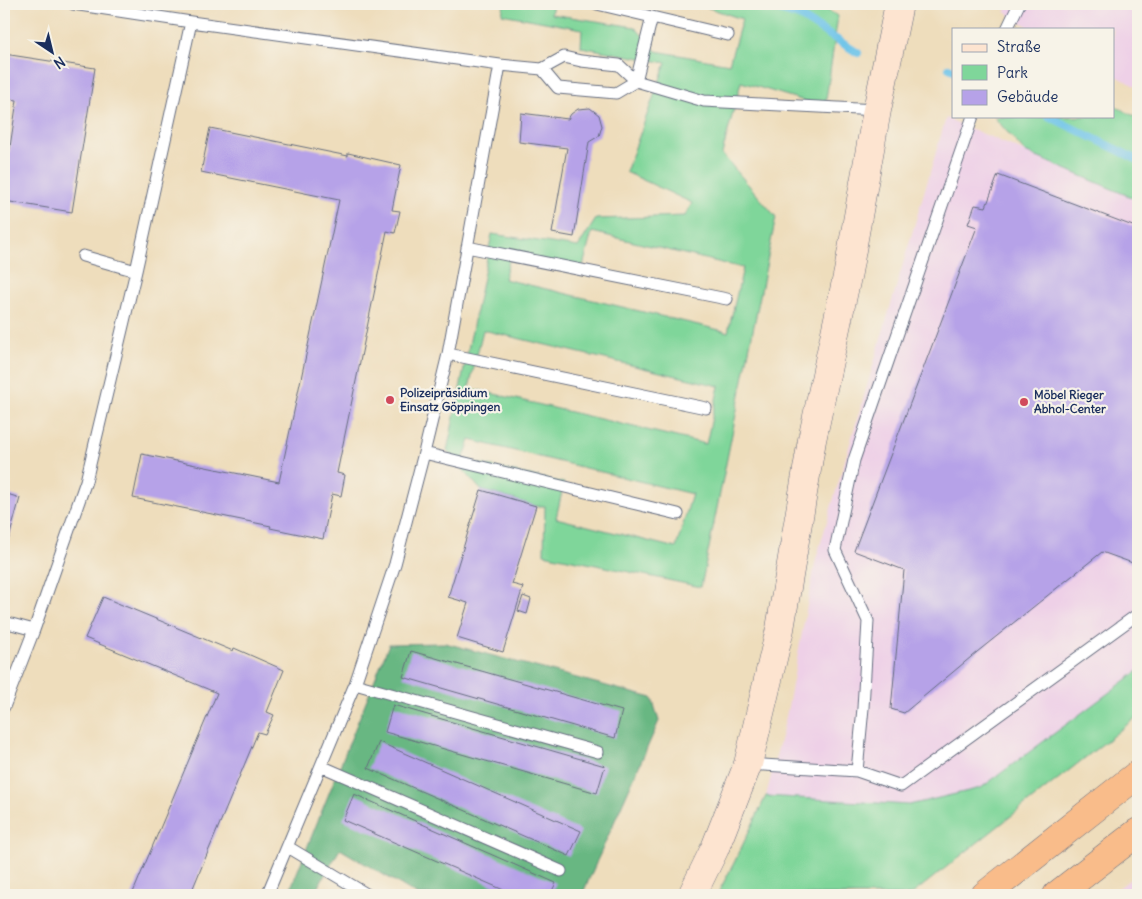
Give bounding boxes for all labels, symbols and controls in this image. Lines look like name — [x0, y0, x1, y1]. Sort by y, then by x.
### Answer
north arrow — [28, 28, 78, 78]
legend — [952, 28, 1114, 118]
text: Straße — [997, 37, 1041, 56]
text: N — [50, 52, 69, 73]
text: Park — [997, 63, 1028, 82]
text: Gebäude — [997, 87, 1058, 106]
place label: Polizeipräsidium Einsatz Göppingen — [400, 385, 501, 415]
place label: Möbel Rieger Abhol-Center — [1034, 387, 1106, 416]
marker: Polizeipräsidium Einsatz Göppingen — [384, 394, 396, 406]
marker: Möbel Rieger Abhol-Center — [1018, 396, 1030, 408]

